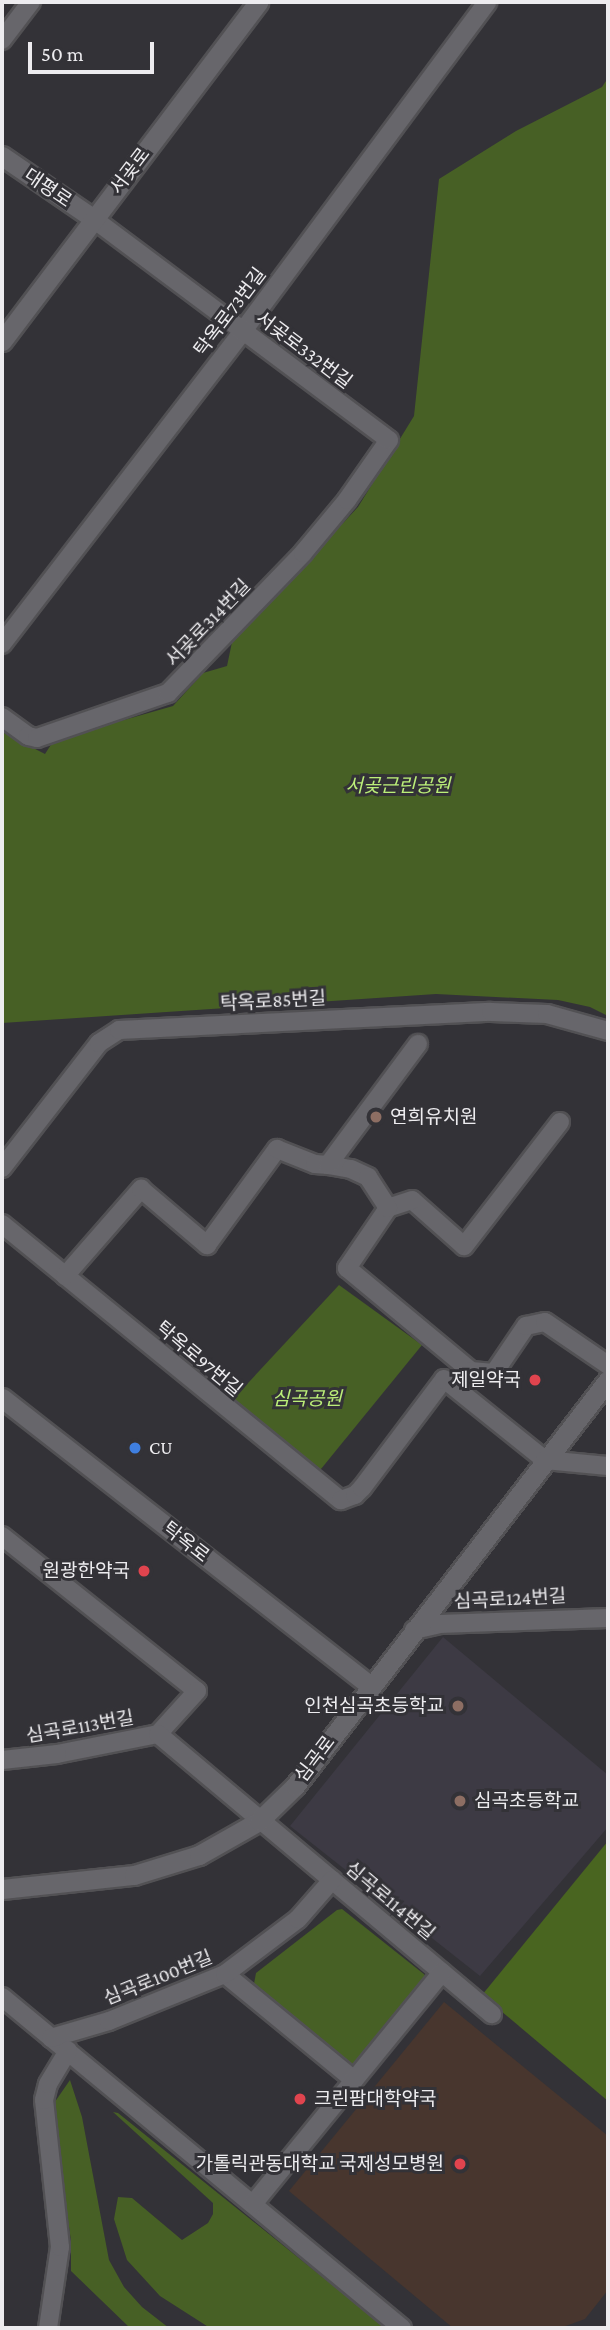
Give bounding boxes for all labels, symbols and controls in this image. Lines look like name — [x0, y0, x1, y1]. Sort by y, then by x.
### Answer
scale bar — [32, 28, 158, 72]
text: 50 m — [41, 42, 84, 66]
street label: 서곶로 — [105, 143, 155, 199]
street label: 대평로 — [20, 164, 76, 212]
street label: 탁옥로73번길 — [189, 263, 271, 361]
street label: 서곶로332번길 — [251, 307, 357, 393]
street label: 서곶로314번길 — [161, 575, 255, 671]
park label: 서곶근린공원 — [346, 775, 450, 797]
street label: 탁옥로85번길 — [219, 987, 327, 1015]
place label: 연희유치원 — [390, 1106, 477, 1128]
marker: 연희유치원 — [368, 1109, 384, 1125]
street label: 탁옥로97번길 — [151, 1316, 247, 1402]
place label: 제일약국 — [451, 1369, 521, 1391]
marker: 제일약국 — [527, 1372, 543, 1388]
park label: 심곡공원 — [272, 1388, 342, 1410]
place label: CU — [149, 1437, 173, 1459]
marker: CU — [127, 1440, 143, 1456]
street label: 탁옥로 — [158, 1517, 214, 1567]
place label: 원광한약국 — [43, 1560, 130, 1582]
marker: 원광한약국 — [136, 1563, 152, 1579]
street label: 심곡로124번길 — [453, 1585, 567, 1613]
place label: 인천심곡초등학교 — [304, 1695, 444, 1717]
marker: 인천심곡초등학교 — [450, 1698, 466, 1714]
street label: 심곡로113번길 — [24, 1706, 136, 1748]
street label: 심곡로 — [290, 1731, 340, 1787]
place label: 심곡초등학교 — [474, 1790, 579, 1812]
marker: 심곡초등학교 — [452, 1793, 468, 1809]
street label: 심곡로114번길 — [341, 1857, 439, 1945]
street label: 심곡로100번길 — [100, 1946, 216, 2010]
place label: 크린팜대학약국 — [314, 2088, 436, 2110]
marker: 크린팜대학약국 — [292, 2091, 308, 2107]
place label: 가톨릭관동대학교 국제성모병원 — [196, 2153, 444, 2175]
marker: 가톨릭관동대학교 국제성모병원 — [450, 2154, 470, 2174]

